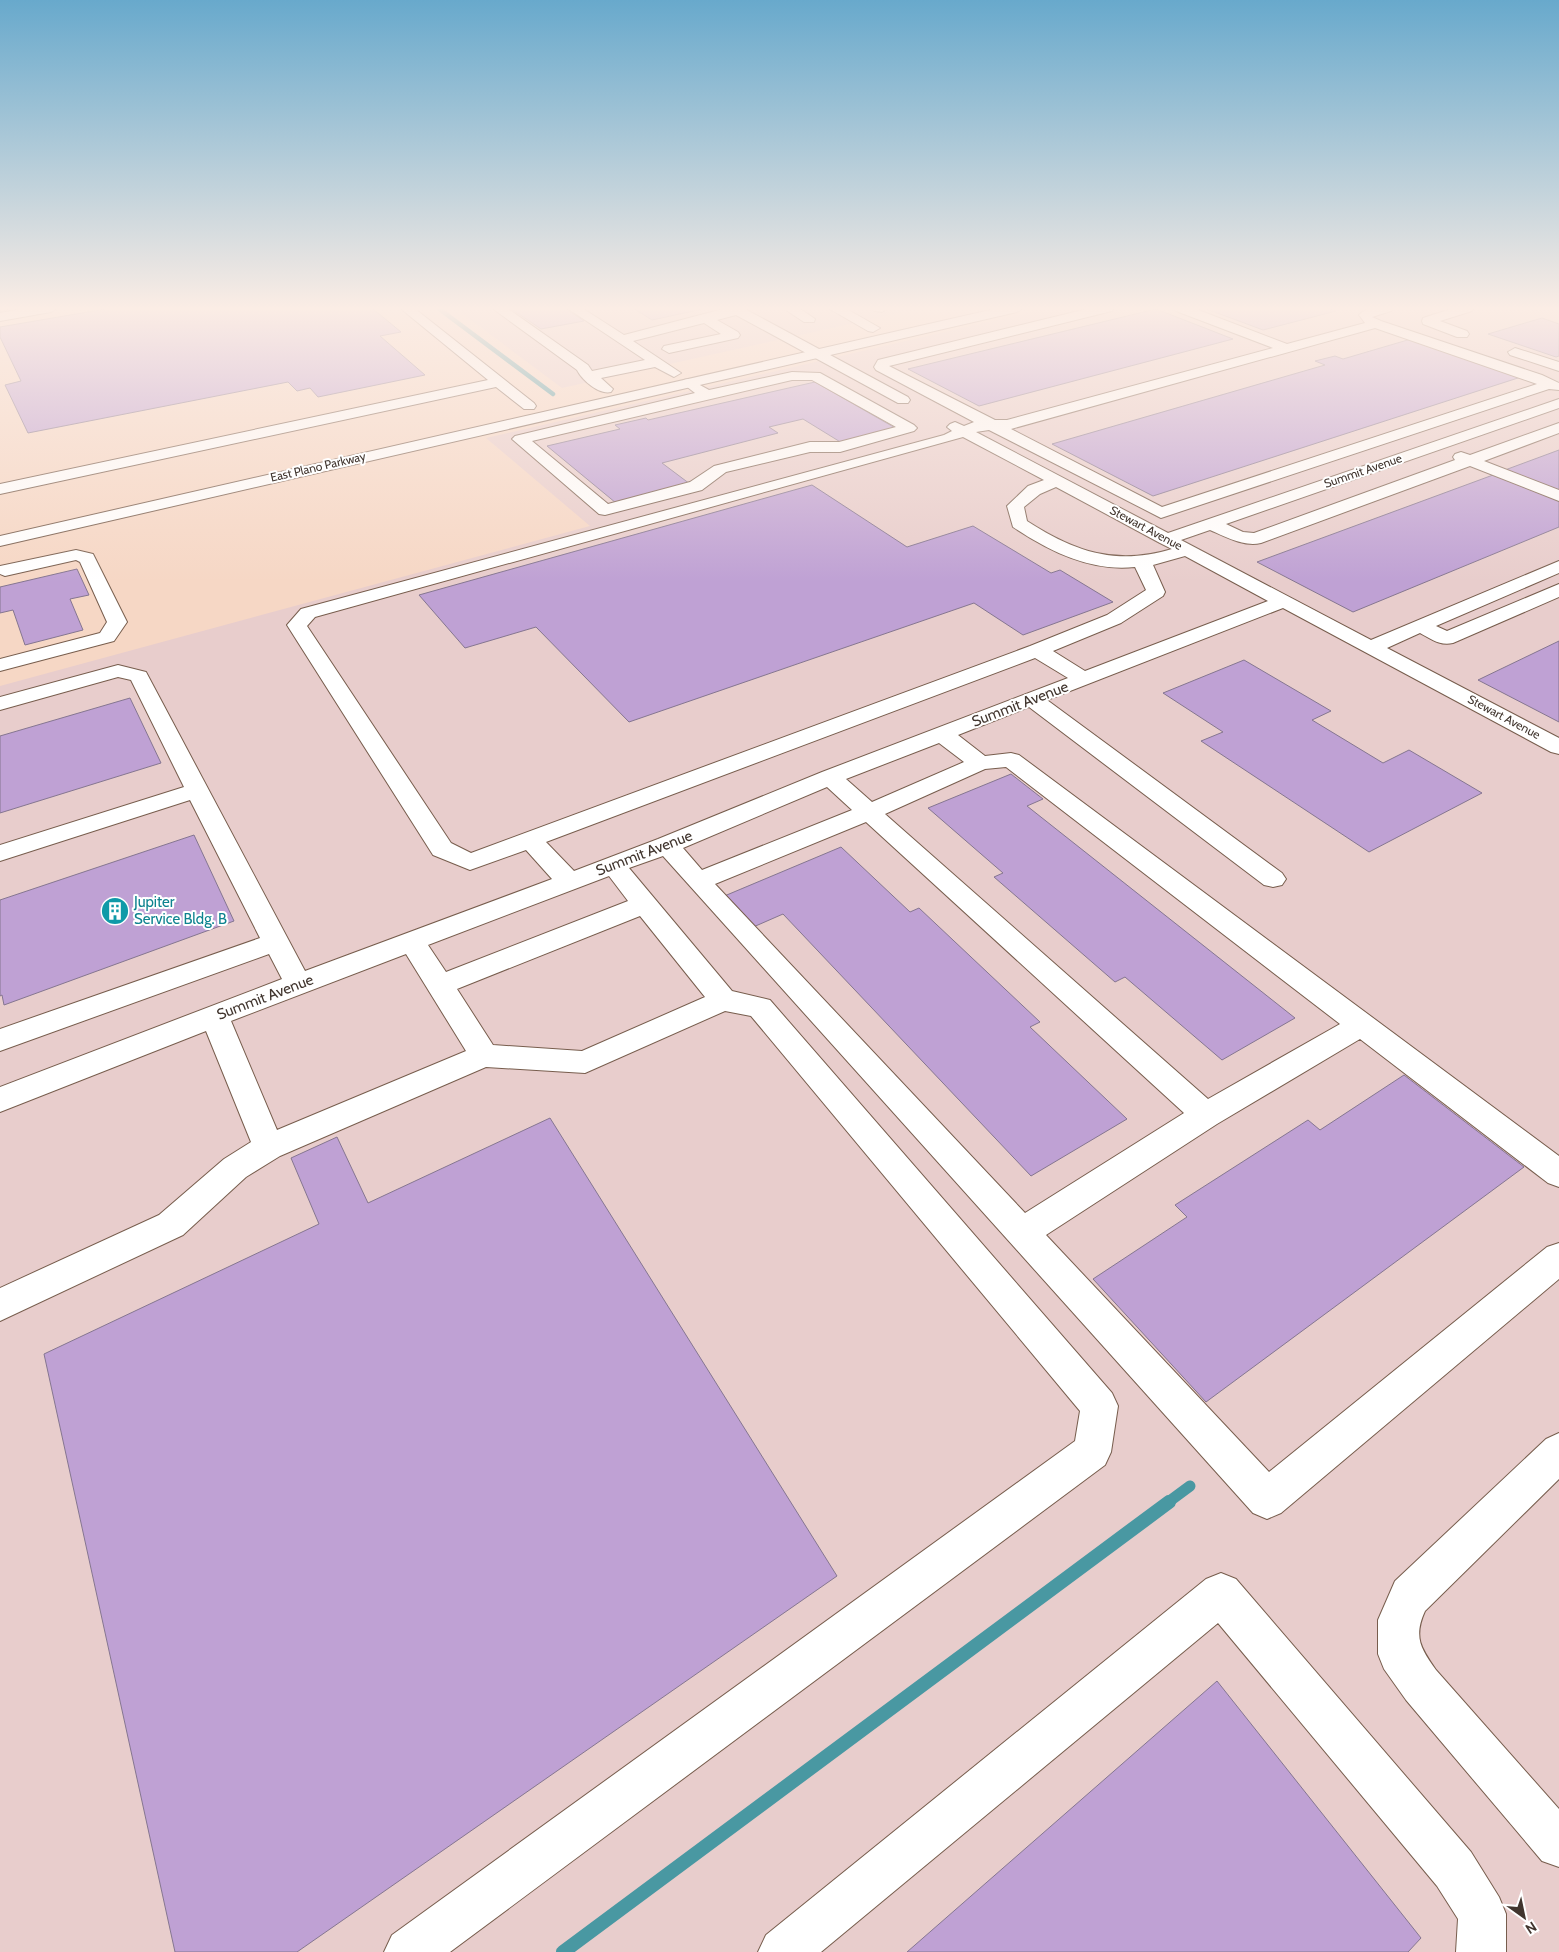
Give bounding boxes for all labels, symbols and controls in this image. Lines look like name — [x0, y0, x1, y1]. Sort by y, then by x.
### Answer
street label: East Plano Parkway — [269, 448, 367, 485]
street label: Summit Avenue — [1322, 450, 1404, 491]
street label: Stewart Avenue — [1107, 502, 1185, 553]
street label: Summit Avenue — [969, 677, 1071, 731]
street label: Stewart Avenue — [1465, 691, 1543, 742]
street label: Summit Avenue — [593, 826, 695, 880]
place label: Jupiter Service Bldg. B — [133, 893, 227, 928]
building icon: Jupiter Service Bldg. B — [100, 896, 130, 926]
street label: Summit Avenue — [214, 970, 316, 1024]
north arrow — [1499, 1892, 1549, 1942]
text: N — [1522, 1918, 1540, 1938]

